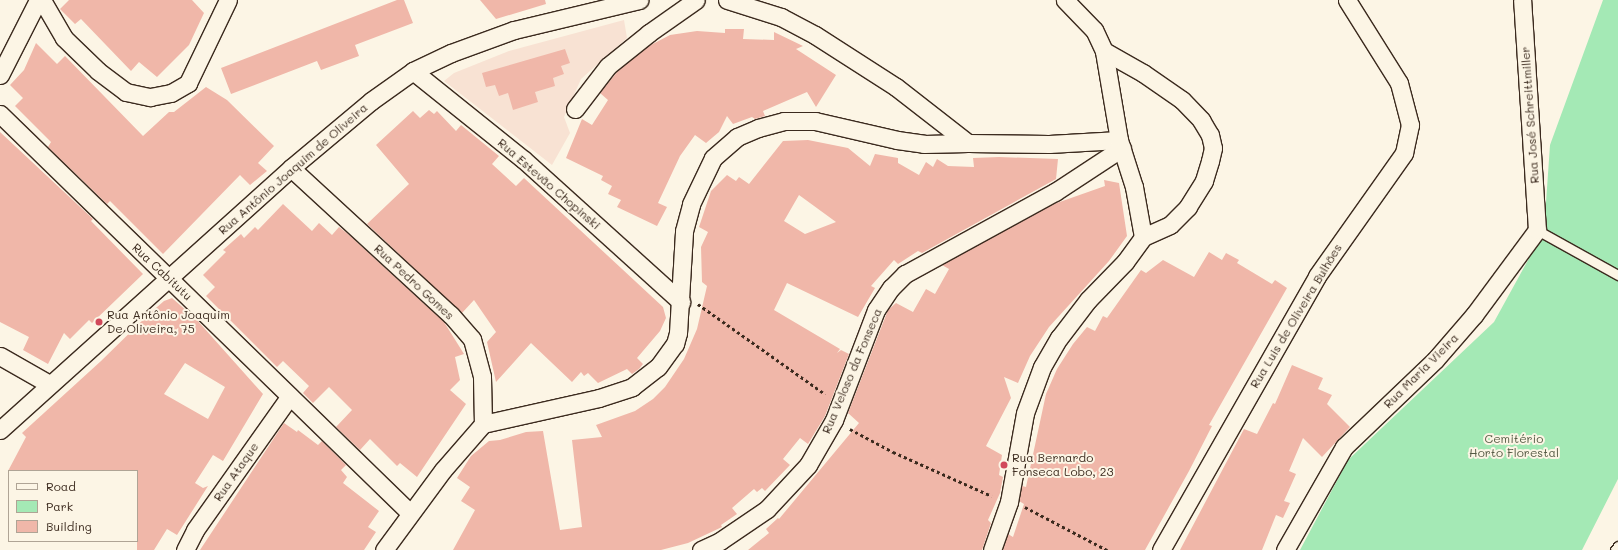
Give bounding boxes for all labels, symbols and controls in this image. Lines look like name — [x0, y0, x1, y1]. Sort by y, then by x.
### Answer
street label: Rua José Schreittmiller — [1518, 46, 1542, 184]
street label: Rua Antônio Joaquim de Oliveira — [216, 100, 370, 238]
street label: Rua Estevão Chopinski — [495, 135, 603, 233]
street label: Rua Cabitutu — [129, 241, 195, 303]
street label: Rua Pedro Gomes — [371, 241, 457, 323]
street label: Rua Luis de Oliveira Bulhões — [1247, 241, 1345, 391]
street label: Rua Veloso da Fonseca — [819, 306, 885, 436]
place label: Rua Antônio Joaquim De Oliveira, 75 — [107, 308, 230, 336]
marker: Rua Antônio Joaquim De Oliveira, 75 — [94, 317, 104, 327]
street label: Rua Maria Vieira — [1381, 331, 1461, 411]
park label: Cemitério Horto Florestal — [1469, 432, 1559, 460]
street label: Rua Ataque — [211, 440, 261, 504]
place label: Rua Bernardo Fonseca Lobo, 23 — [1012, 451, 1113, 479]
marker: Rua Bernardo Fonseca Lobo, 23 — [999, 460, 1009, 470]
legend — [8, 470, 138, 542]
text: Road — [46, 478, 76, 494]
text: Park — [46, 498, 73, 514]
text: Building — [46, 518, 92, 534]

